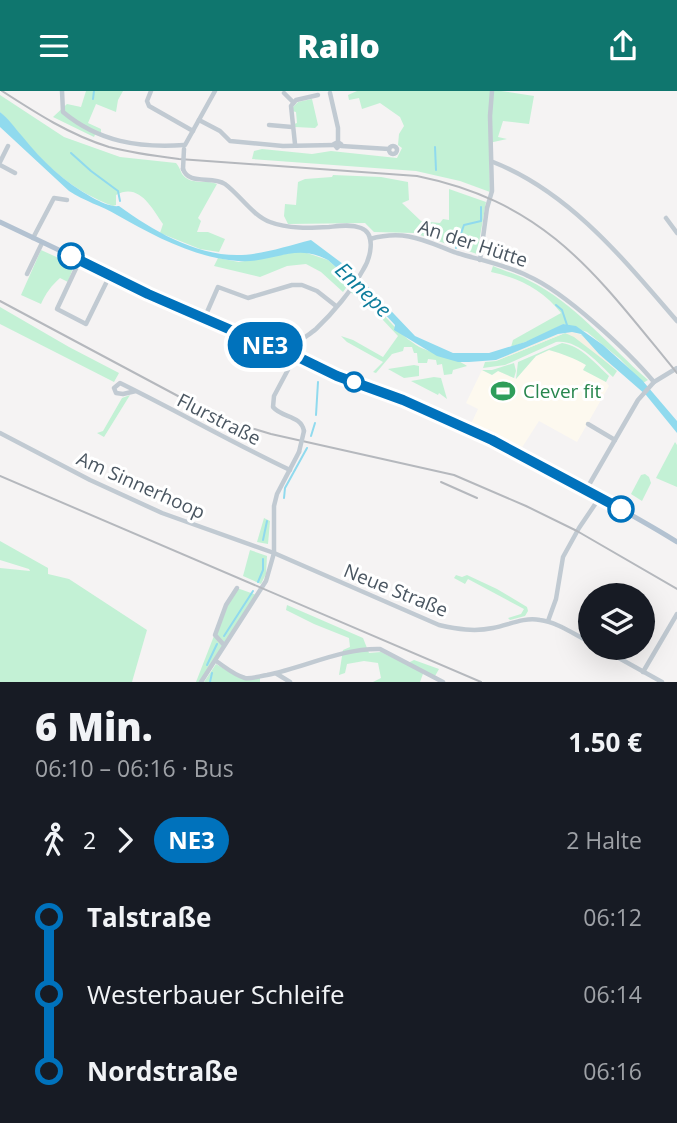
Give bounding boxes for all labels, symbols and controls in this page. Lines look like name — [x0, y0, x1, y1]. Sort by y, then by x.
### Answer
text: Railo — [297, 24, 380, 67]
icon: menu — [35, 27, 73, 65]
icon: share — [604, 27, 642, 65]
street label: An der Hütte — [415, 213, 531, 273]
unlabelled marker — [58, 243, 84, 269]
water label: Ennepe — [329, 256, 398, 323]
line badge: NE3 — [225, 322, 305, 368]
text: NE3 — [242, 328, 288, 361]
unlabelled marker — [344, 372, 364, 392]
sports icon: Clever fit — [489, 377, 517, 405]
place label: Clever fit — [523, 378, 601, 404]
street label: Flurstraße — [173, 387, 265, 451]
street label: Am Sinnerhoop — [73, 445, 209, 525]
unlabelled marker — [608, 496, 634, 522]
street label: Neue Straße — [340, 557, 452, 623]
map controls — [578, 583, 655, 660]
button: layers — [578, 583, 655, 660]
text: 6 Min. — [35, 700, 153, 752]
text: 1.50 € — [568, 724, 642, 760]
text: 06:10 – 06:16 · Bus — [35, 752, 234, 784]
icon: walk — [35, 821, 73, 859]
icon: forward — [106, 821, 144, 859]
text: NE3 — [168, 823, 215, 856]
text: 2 — [83, 824, 96, 856]
text: 2 Halte — [566, 824, 642, 856]
text: Talstraße — [87, 899, 211, 935]
text: 06:12 — [583, 901, 642, 933]
text: Westerbauer Schleife — [87, 976, 345, 1012]
text: 06:14 — [583, 978, 642, 1010]
text: Nordstraße — [87, 1053, 238, 1089]
text: 06:16 — [583, 1055, 642, 1087]

